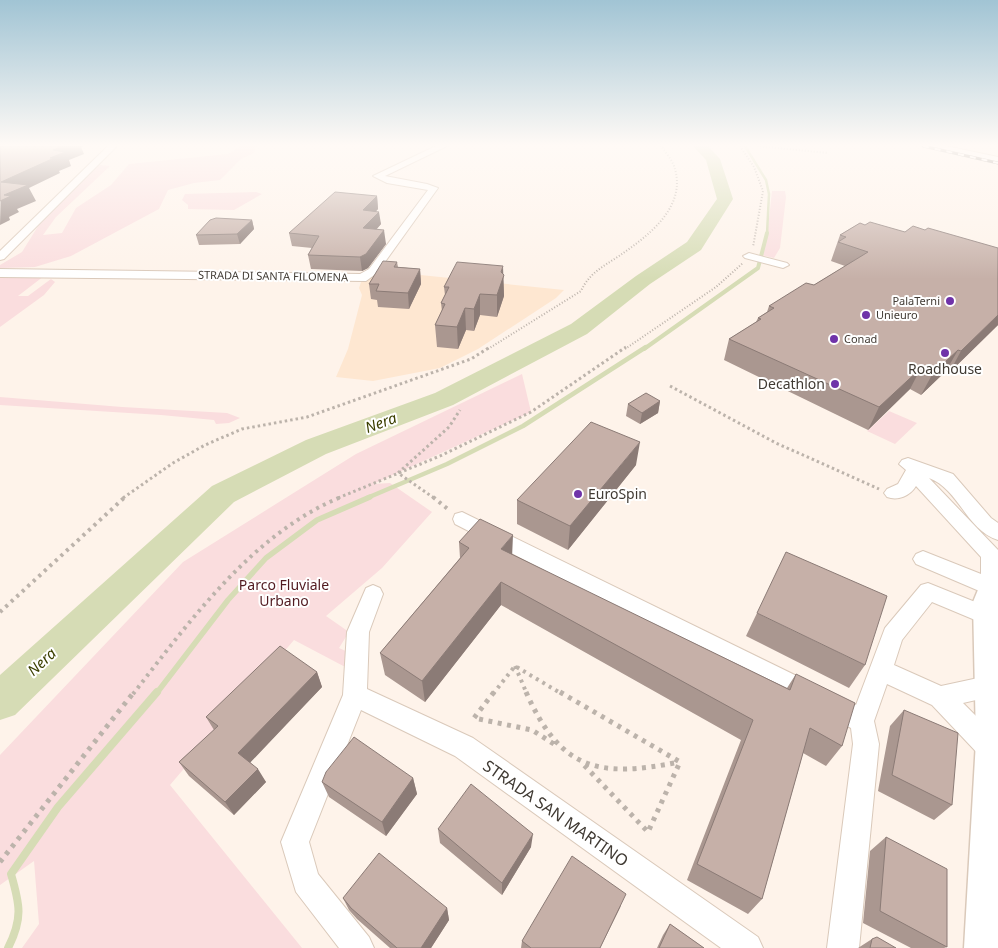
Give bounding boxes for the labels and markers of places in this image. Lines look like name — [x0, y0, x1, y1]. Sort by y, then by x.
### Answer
place label: PalaTerni — [892, 293, 940, 308]
marker: PalaTerni — [944, 295, 956, 307]
place label: Unieuro — [876, 307, 918, 322]
marker: Unieuro — [860, 309, 872, 321]
place label: Conad — [844, 331, 877, 346]
marker: Conad — [828, 333, 840, 345]
marker: Roadhouse — [939, 347, 951, 359]
place label: Roadhouse — [908, 359, 982, 378]
place label: Decathlon — [758, 374, 825, 393]
marker: Decathlon — [829, 378, 841, 390]
place label: EuroSpin — [588, 484, 647, 503]
marker: EuroSpin — [572, 488, 584, 500]

